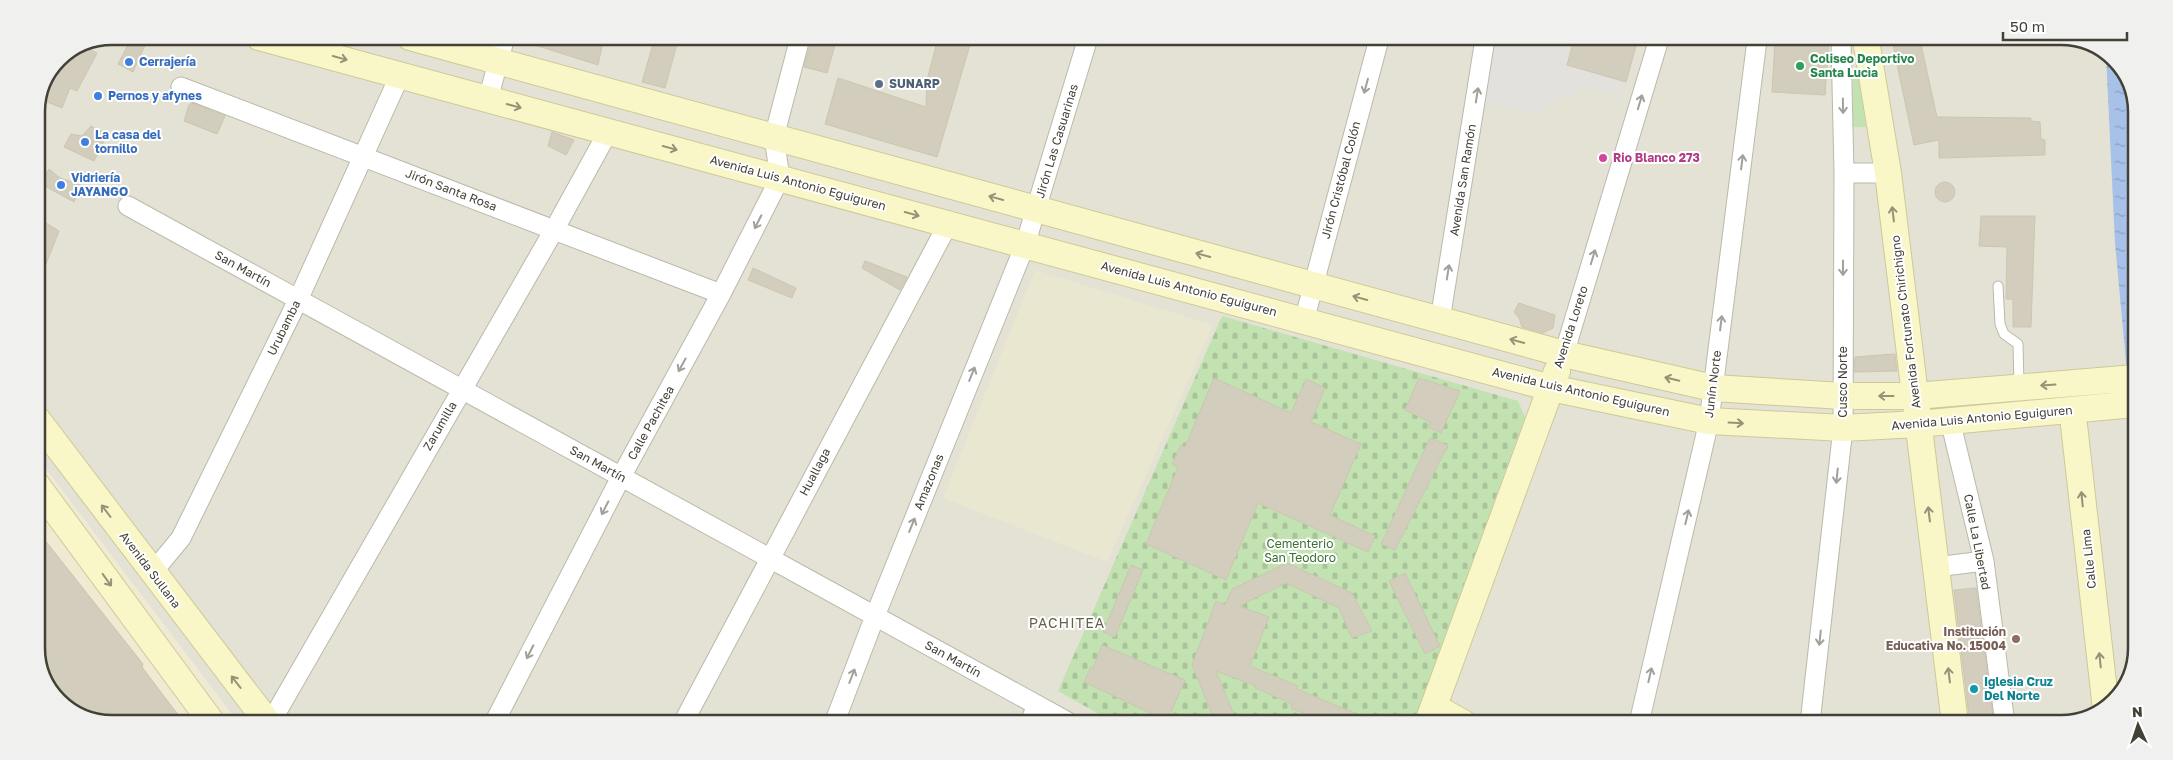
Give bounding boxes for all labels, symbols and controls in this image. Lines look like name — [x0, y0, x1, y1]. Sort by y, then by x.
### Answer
scale bar — [2003, 10, 2127, 42]
text: 50 m — [2010, 17, 2045, 35]
place label: Coliseo Deportivo Santa Lucìa — [1810, 51, 1914, 80]
place label: Cerrajería — [139, 54, 196, 69]
one-way arrow — [332, 54, 348, 64]
marker: Cerrajería — [123, 56, 135, 68]
marker: Coliseo Deportivo Santa Lucìa — [1794, 60, 1806, 72]
place label: SUNARP — [889, 76, 940, 91]
one-way arrow — [1361, 77, 1371, 93]
marker: SUNARP — [873, 78, 885, 90]
street label: Jirón Las Casuarinas — [1032, 82, 1081, 200]
one-way arrow — [1472, 87, 1482, 103]
place label: Pernos y afynes — [108, 88, 202, 103]
marker: Pernos y afynes — [92, 90, 104, 102]
one-way arrow — [1636, 94, 1646, 110]
one-way arrow — [1838, 98, 1847, 114]
one-way arrow — [505, 101, 521, 111]
street label: Jirón Cristóbal Colón — [1318, 119, 1363, 240]
street label: Avenida San Ramón — [1446, 123, 1479, 237]
place label: La casa del tornillo — [95, 127, 161, 156]
marker: La casa del tornillo — [79, 136, 91, 148]
one-way arrow — [662, 144, 678, 154]
place label: Rio Blanco 273 — [1613, 150, 1700, 165]
street label: Avenida Luis Antonio Eguiguren — [708, 152, 888, 213]
marker: Rio Blanco 273 — [1597, 152, 1609, 164]
one-way arrow — [1737, 154, 1747, 170]
street label: Jirón Santa Rosa — [403, 165, 499, 214]
place label: Vidriería JAYANGO — [71, 170, 128, 199]
marker: Vidriería JAYANGO — [55, 179, 67, 191]
one-way arrow — [988, 193, 1004, 203]
one-way arrow — [1888, 206, 1898, 222]
one-way arrow — [903, 210, 919, 219]
one-way arrow — [753, 214, 763, 229]
street label: Avenida Fortunato Chirichigno — [1887, 235, 1924, 410]
street label: San Martín — [212, 247, 274, 290]
one-way arrow — [1196, 250, 1212, 260]
one-way arrow — [1589, 250, 1599, 266]
street label: Avenida Luis Antonio Eguiguren — [1099, 258, 1279, 319]
one-way arrow — [1838, 260, 1848, 276]
one-way arrow — [1443, 265, 1453, 281]
street label: Avenida Loreto — [1550, 284, 1591, 370]
one-way arrow — [1352, 293, 1368, 303]
street label: Urubamba — [264, 298, 303, 358]
one-way arrow — [1716, 315, 1726, 331]
one-way arrow — [1509, 336, 1525, 346]
street label: Cusco Norte — [1835, 346, 1850, 418]
street label: Junín Norte — [1701, 349, 1724, 419]
one-way arrow — [677, 358, 687, 373]
street label: Avenida Luis Antonio Eguiguren — [1491, 364, 1671, 419]
one-way arrow — [968, 367, 978, 382]
one-way arrow — [1664, 373, 1680, 383]
one-way arrow — [2040, 381, 2056, 390]
street label: Calle Pachitea — [624, 383, 677, 463]
one-way arrow — [1878, 391, 1894, 401]
street label: Zarumilla — [420, 399, 460, 453]
street label: Avenida Luis Antonio Eguiguren — [1891, 402, 2073, 433]
one-way arrow — [1728, 418, 1744, 427]
street label: San Martín — [567, 442, 629, 485]
street label: Huallaga — [796, 445, 833, 498]
street label: Amazonas — [910, 452, 947, 512]
one-way arrow — [1832, 468, 1842, 484]
one-way arrow — [2077, 491, 2087, 507]
street label: Calle La Libertad — [1961, 493, 1994, 591]
one-way arrow — [600, 500, 609, 515]
one-way arrow — [101, 504, 111, 518]
one-way arrow — [1924, 506, 1934, 522]
one-way arrow — [1683, 510, 1692, 526]
one-way arrow — [908, 517, 917, 532]
street label: Avenida Sullana — [117, 528, 184, 611]
street label: Calle Lima — [2078, 528, 2099, 590]
park label: Cementerio San Teodoro — [1264, 536, 1336, 565]
one-way arrow — [101, 573, 112, 586]
district label: PACHITEA — [1029, 614, 1105, 631]
place label: Institución Educativa No. 15004 — [1886, 624, 2006, 653]
one-way arrow — [1815, 629, 1825, 645]
marker: Institución Educativa No. 15004 — [2010, 633, 2022, 645]
street label: San Martín — [922, 637, 984, 680]
one-way arrow — [525, 645, 535, 660]
one-way arrow — [2095, 652, 2105, 668]
one-way arrow — [1944, 667, 1954, 683]
one-way arrow — [1646, 668, 1655, 684]
one-way arrow — [848, 669, 857, 684]
place label: Iglesia Cruz Del Norte — [1984, 674, 2053, 703]
one-way arrow — [231, 675, 242, 688]
marker: Iglesia Cruz Del Norte — [1968, 683, 1980, 695]
north arrow — [2113, 700, 2163, 750]
text: N — [2132, 703, 2143, 720]

